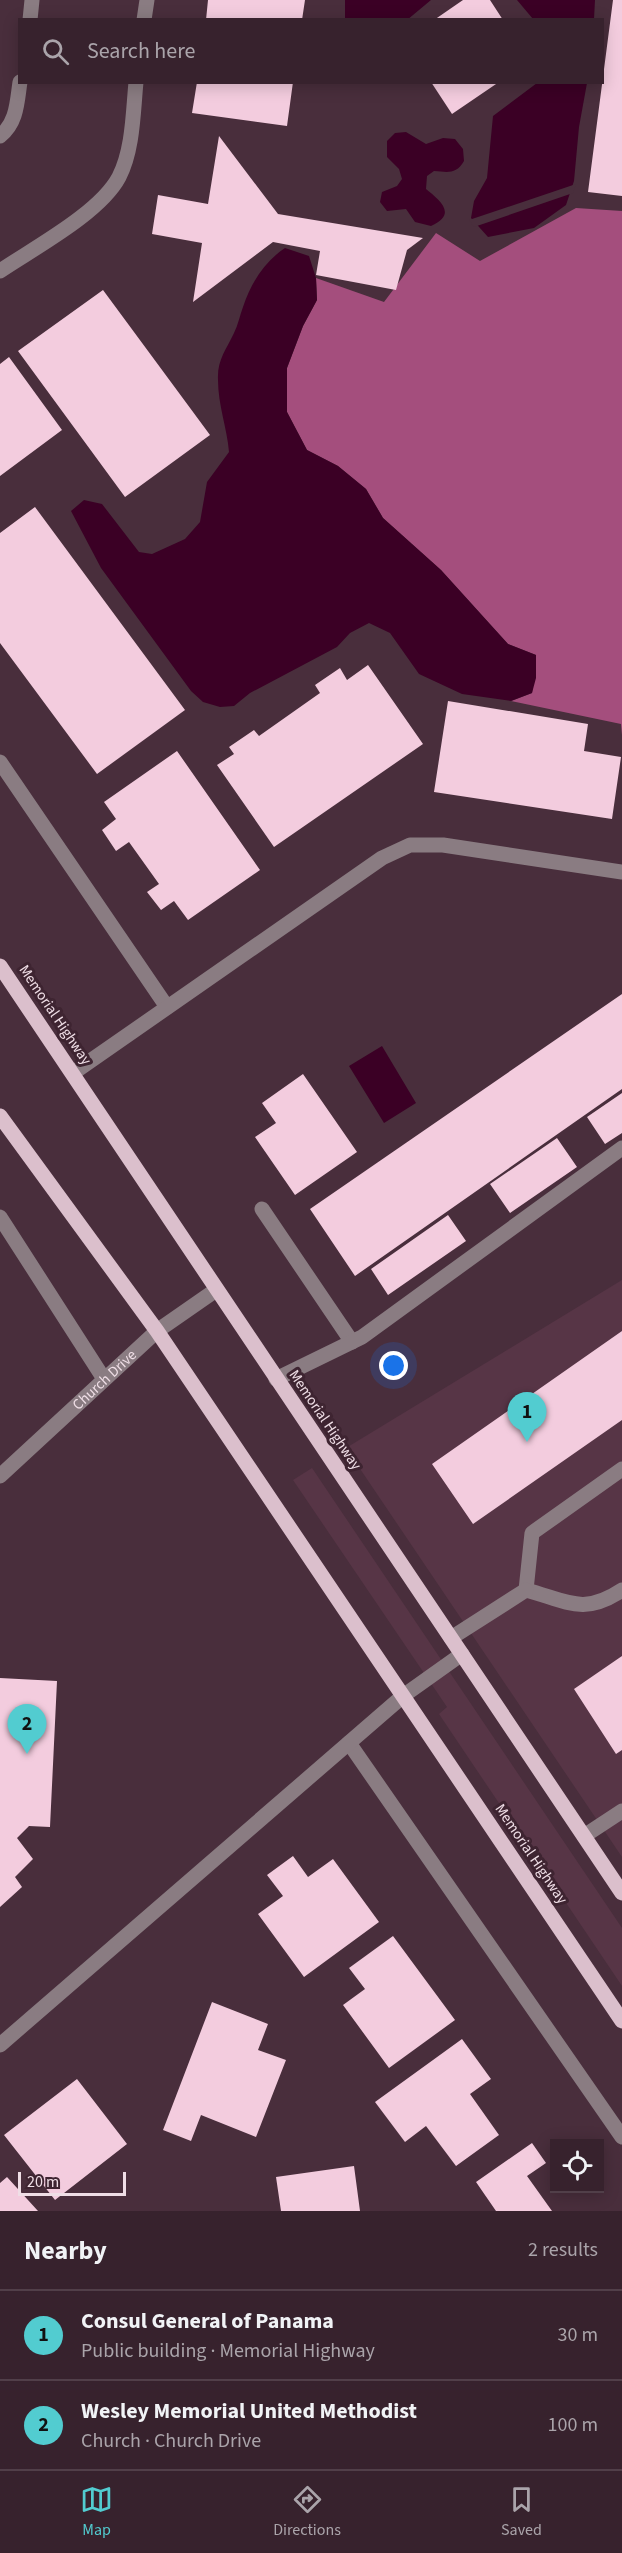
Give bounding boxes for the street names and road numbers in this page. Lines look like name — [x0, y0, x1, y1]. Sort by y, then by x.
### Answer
street label: Memorial Highway — [14, 961, 96, 1069]
street label: Church Drive — [68, 1345, 141, 1415]
street label: Memorial Highway — [284, 1366, 366, 1474]
street label: Memorial Highway — [490, 1800, 572, 1908]

